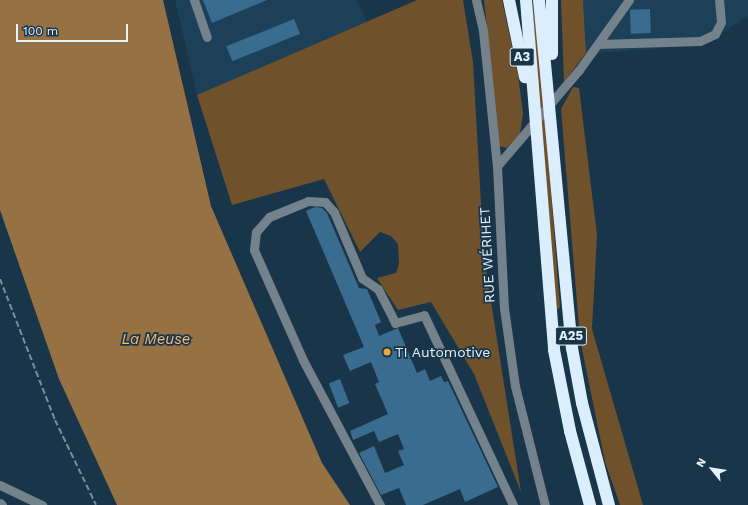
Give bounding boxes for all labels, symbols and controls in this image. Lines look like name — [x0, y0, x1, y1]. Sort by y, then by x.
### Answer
scale bar — [18, 16, 130, 42]
text: 100 m — [23, 24, 58, 38]
road number: A3 — [509, 46, 535, 68]
street label: RUE WÉRIHET — [476, 206, 498, 304]
road number: A25 — [554, 325, 588, 347]
water label: La Meuse — [122, 331, 190, 349]
place label: TI Automotive — [395, 344, 491, 360]
marker: TI Automotive — [382, 347, 392, 357]
north arrow — [692, 449, 732, 489]
text: N — [694, 456, 709, 470]

